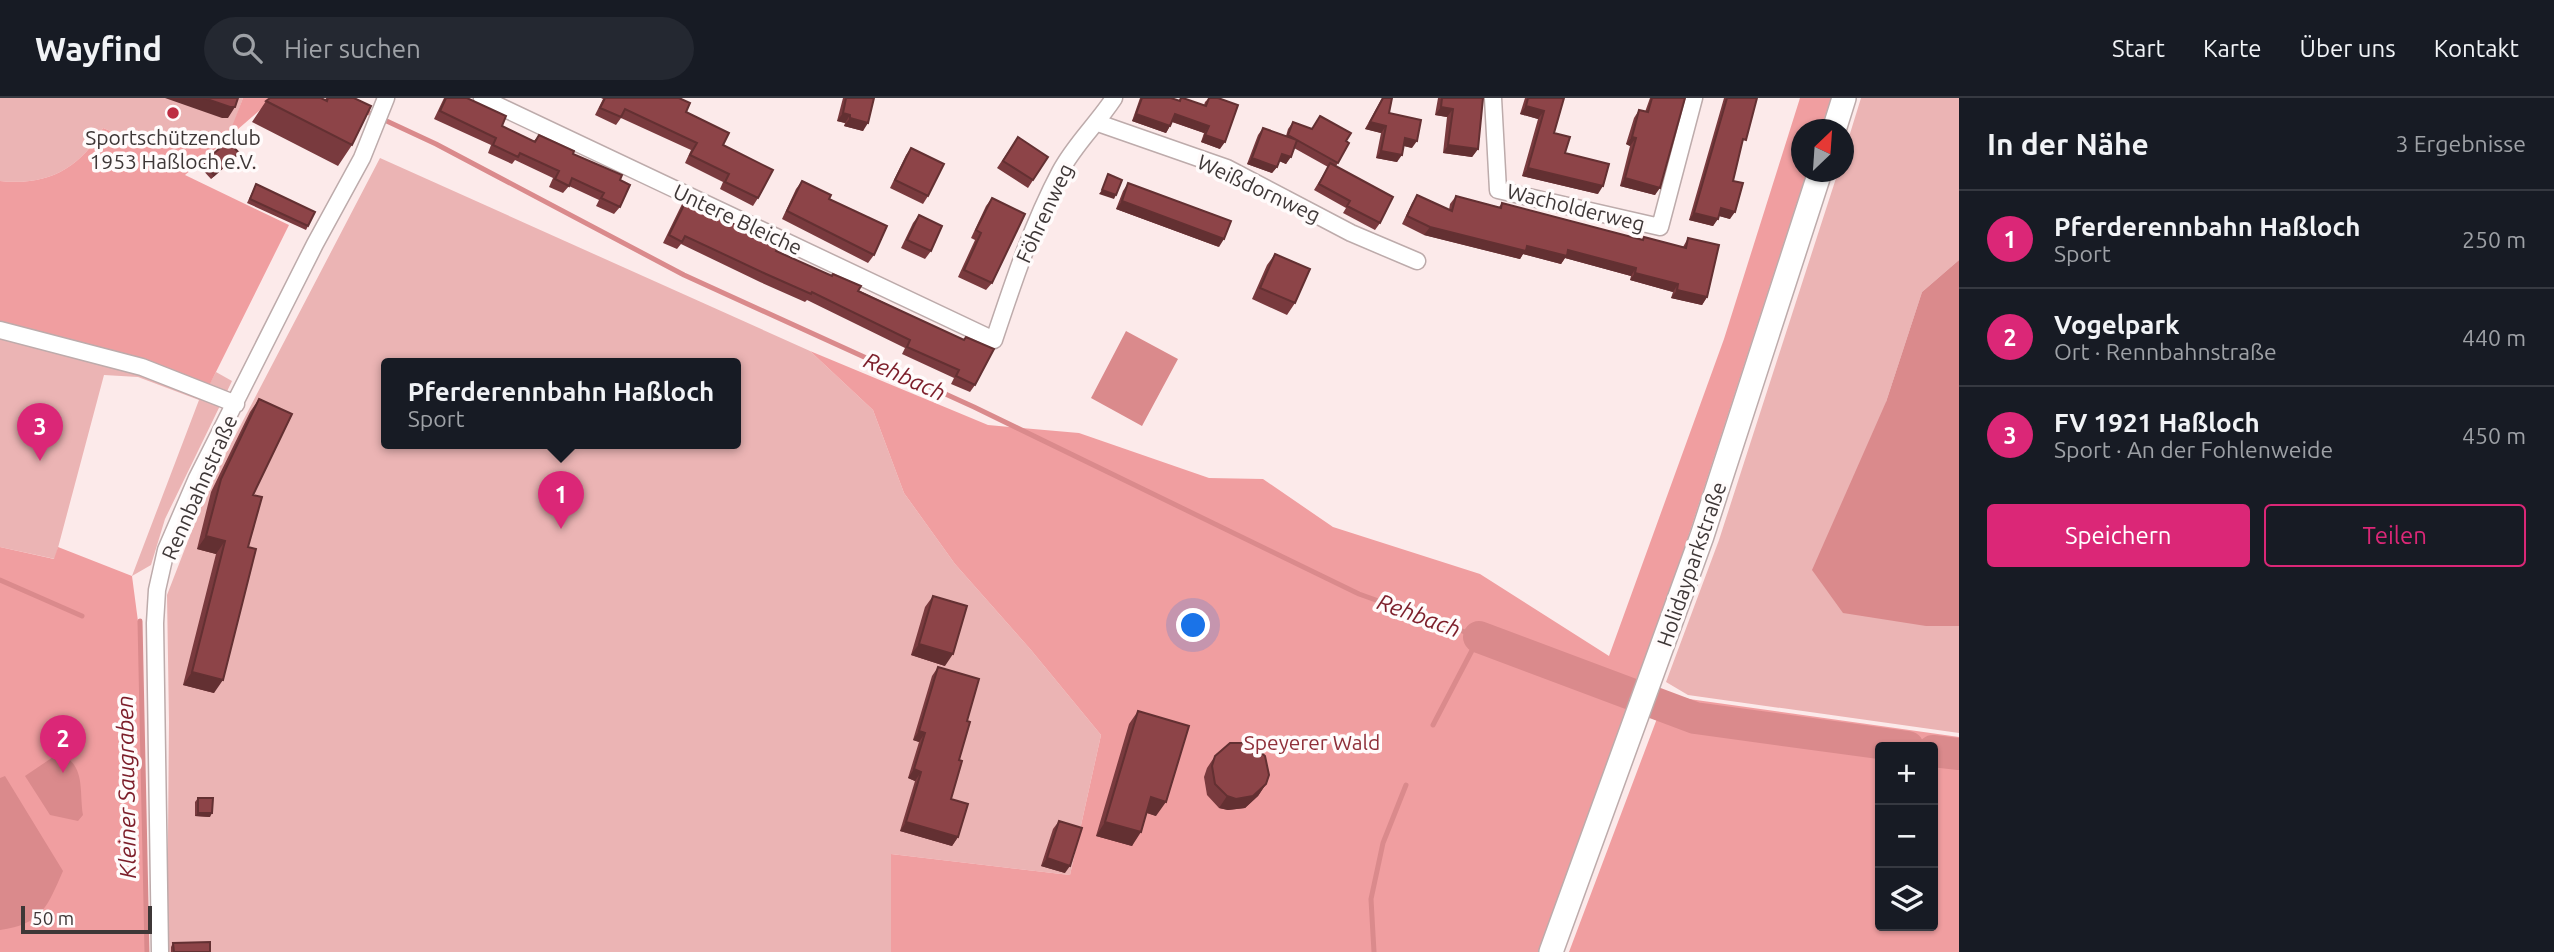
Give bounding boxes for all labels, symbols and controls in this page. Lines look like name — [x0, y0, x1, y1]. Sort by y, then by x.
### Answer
search box — [204, 17, 694, 80]
icon: search — [228, 29, 266, 67]
text: Wayfind — [35, 30, 162, 67]
text: Hier suchen — [284, 34, 421, 63]
text: Start — [2112, 35, 2165, 62]
text: Karte — [2203, 35, 2262, 62]
text: Über uns — [2300, 35, 2396, 62]
text: Kontakt — [2434, 35, 2519, 62]
marker: Sportschützenclub 1953 Haßloch e.V. — [165, 105, 181, 121]
north arrow — [1791, 119, 1854, 182]
place label: Sportschützenclub 1953 Haßloch e.V. — [85, 125, 261, 173]
text: In der Nähe — [1987, 127, 2149, 161]
text: 3 Ergebnisse — [2395, 131, 2526, 156]
street label: Weißdornweg — [1194, 149, 1324, 227]
street label: Föhrenweg — [1011, 160, 1077, 266]
street label: Wacholderweg — [1504, 178, 1648, 236]
street label: Untere Bleiche — [670, 179, 806, 259]
text: Pferderennbahn Haßloch — [2054, 212, 2360, 241]
text: 1 — [2004, 227, 2016, 252]
text: 250 m — [2462, 227, 2526, 252]
text: Sport — [2054, 241, 2111, 266]
text: Vogelpark — [2054, 310, 2180, 339]
text: 2 — [2004, 325, 2016, 350]
text: 440 m — [2462, 325, 2526, 350]
text: Ort · Rennbahnstraße — [2054, 339, 2277, 364]
water label: Rehbach — [860, 347, 950, 405]
popup — [381, 358, 741, 449]
text: Pferderennbahn Haßloch — [408, 377, 714, 406]
pin: 3 — [17, 403, 63, 461]
text: Sport — [408, 406, 465, 431]
text: FV 1921 Haßloch — [2054, 408, 2260, 437]
street label: Rennbahnstraße — [156, 411, 242, 563]
text: 3 — [2004, 423, 2016, 448]
text: 450 m — [2462, 423, 2526, 448]
text: Sport · An der Fohlenweide — [2054, 437, 2333, 462]
pin: 1 — [538, 471, 584, 529]
street label: Holidayparkstraße — [1652, 478, 1730, 650]
button: Speichern — [1987, 504, 2250, 567]
button: Teilen — [2264, 504, 2526, 567]
water label: Rehbach — [1374, 588, 1464, 642]
your location — [1176, 608, 1210, 642]
water label: Kleiner Saugraben — [112, 695, 140, 879]
pin: 2 — [40, 715, 86, 773]
park label: Speyerer Wald — [1244, 730, 1380, 754]
map controls — [1875, 742, 1938, 931]
button: + — [1875, 742, 1938, 805]
button: − — [1875, 805, 1938, 868]
button: layers — [1875, 868, 1938, 931]
scale bar — [21, 903, 152, 935]
text: 50 m — [32, 907, 74, 929]

